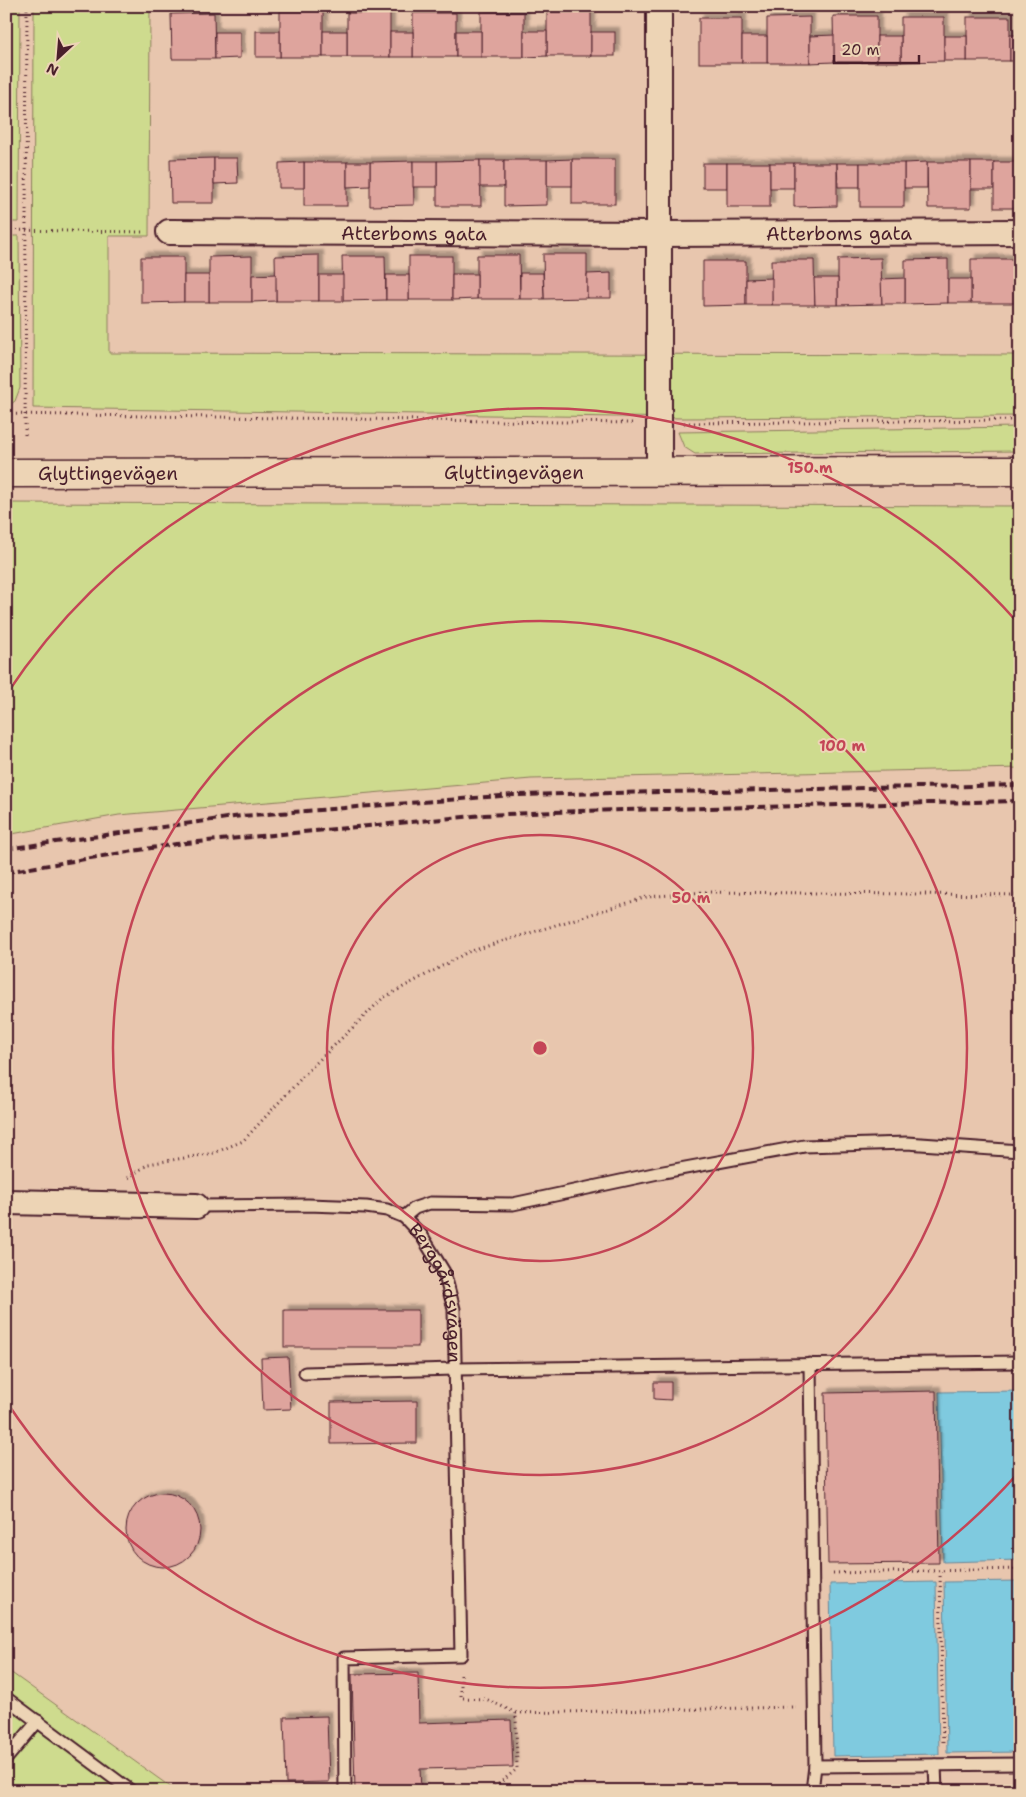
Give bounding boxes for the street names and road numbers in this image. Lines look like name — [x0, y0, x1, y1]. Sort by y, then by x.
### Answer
street label: Atterboms gata — [341, 220, 487, 246]
street label: Atterboms gata — [766, 220, 912, 246]
street label: Glyttingevägen — [444, 459, 584, 485]
street label: Glyttingevägen — [38, 460, 178, 485]
street label: Berggårdsvägen — [403, 1217, 468, 1363]

